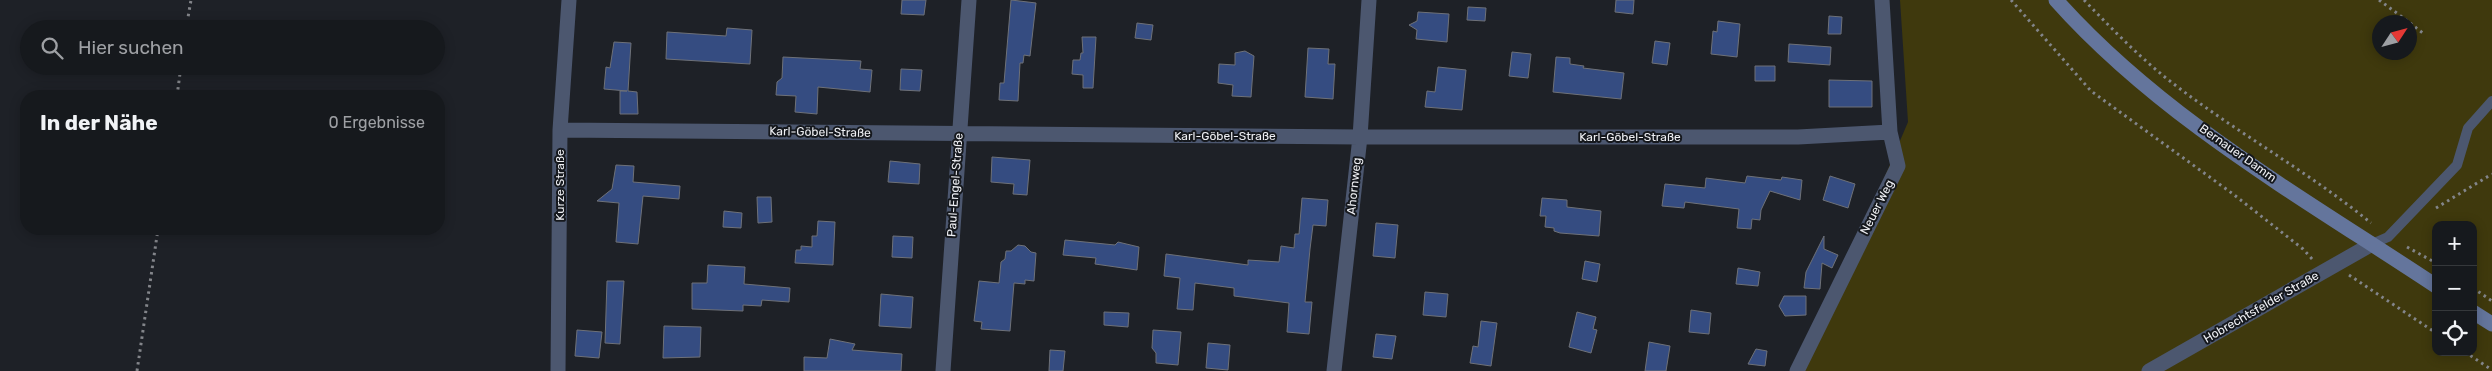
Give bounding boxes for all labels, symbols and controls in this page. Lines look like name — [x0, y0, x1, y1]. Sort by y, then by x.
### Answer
north arrow — [2372, 15, 2417, 60]
search box — [20, 20, 445, 75]
icon: search — [38, 34, 66, 62]
text: Hier suchen — [78, 36, 184, 59]
text: In der Nähe — [40, 110, 158, 135]
text: 0 Ergebnisse — [328, 113, 425, 132]
street label: Bernauer Damm — [2197, 121, 2279, 185]
street label: Karl-Göbel-Straße — [769, 124, 871, 140]
street label: Karl-Göbel-Straße — [1174, 129, 1276, 143]
street label: Karl-Göbel-Straße — [1579, 130, 1681, 144]
street label: Paul-Engel-Straße — [944, 132, 966, 237]
street label: Kurze Straße — [553, 149, 567, 221]
street label: Ahornweg — [1344, 157, 1364, 215]
street label: Neuer Weg — [1857, 177, 1897, 237]
map controls — [2432, 221, 2477, 356]
button: + — [2432, 221, 2477, 266]
button: − — [2432, 266, 2477, 311]
street label: Hobrechtsfelder Straße — [2201, 268, 2321, 346]
button: locate — [2432, 311, 2477, 356]

